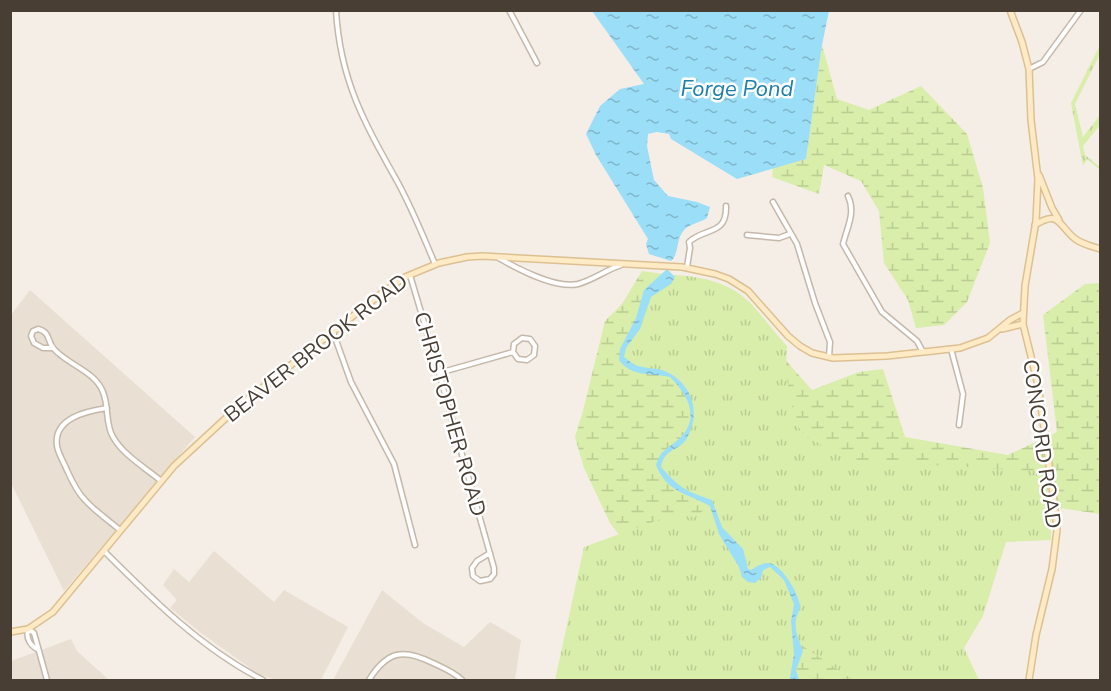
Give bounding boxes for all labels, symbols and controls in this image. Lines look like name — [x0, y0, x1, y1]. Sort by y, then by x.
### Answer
water label: Forge Pond — [681, 74, 794, 104]
street label: BEAVER BROOK ROAD — [218, 267, 414, 429]
street label: CHRISTOPHER ROAD — [407, 308, 493, 520]
street label: CONCORD ROAD — [1016, 357, 1068, 531]

